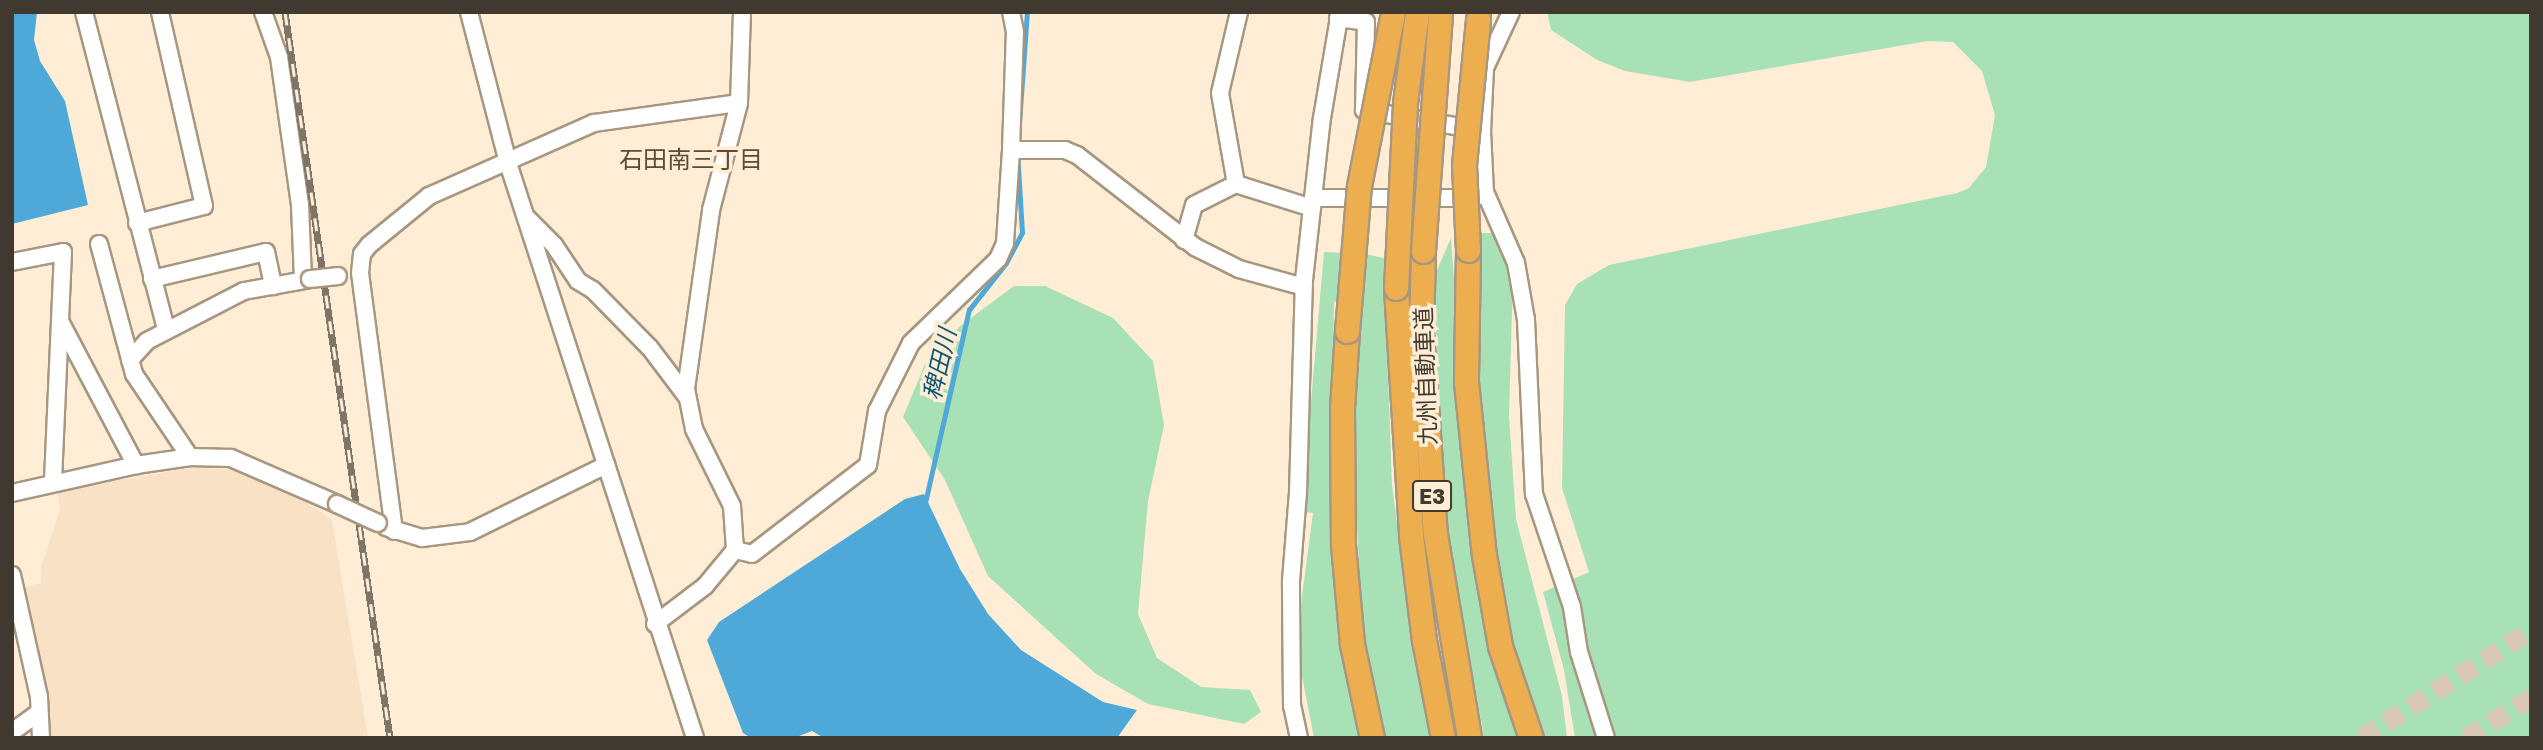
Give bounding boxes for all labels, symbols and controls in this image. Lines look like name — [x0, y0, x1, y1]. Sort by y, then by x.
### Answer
district label: 石田南三丁目 — [619, 145, 763, 173]
street label: 九州自動車道 — [1409, 307, 1441, 445]
water label: 稗田川 — [917, 326, 961, 402]
road number: E3 — [1411, 478, 1453, 514]

